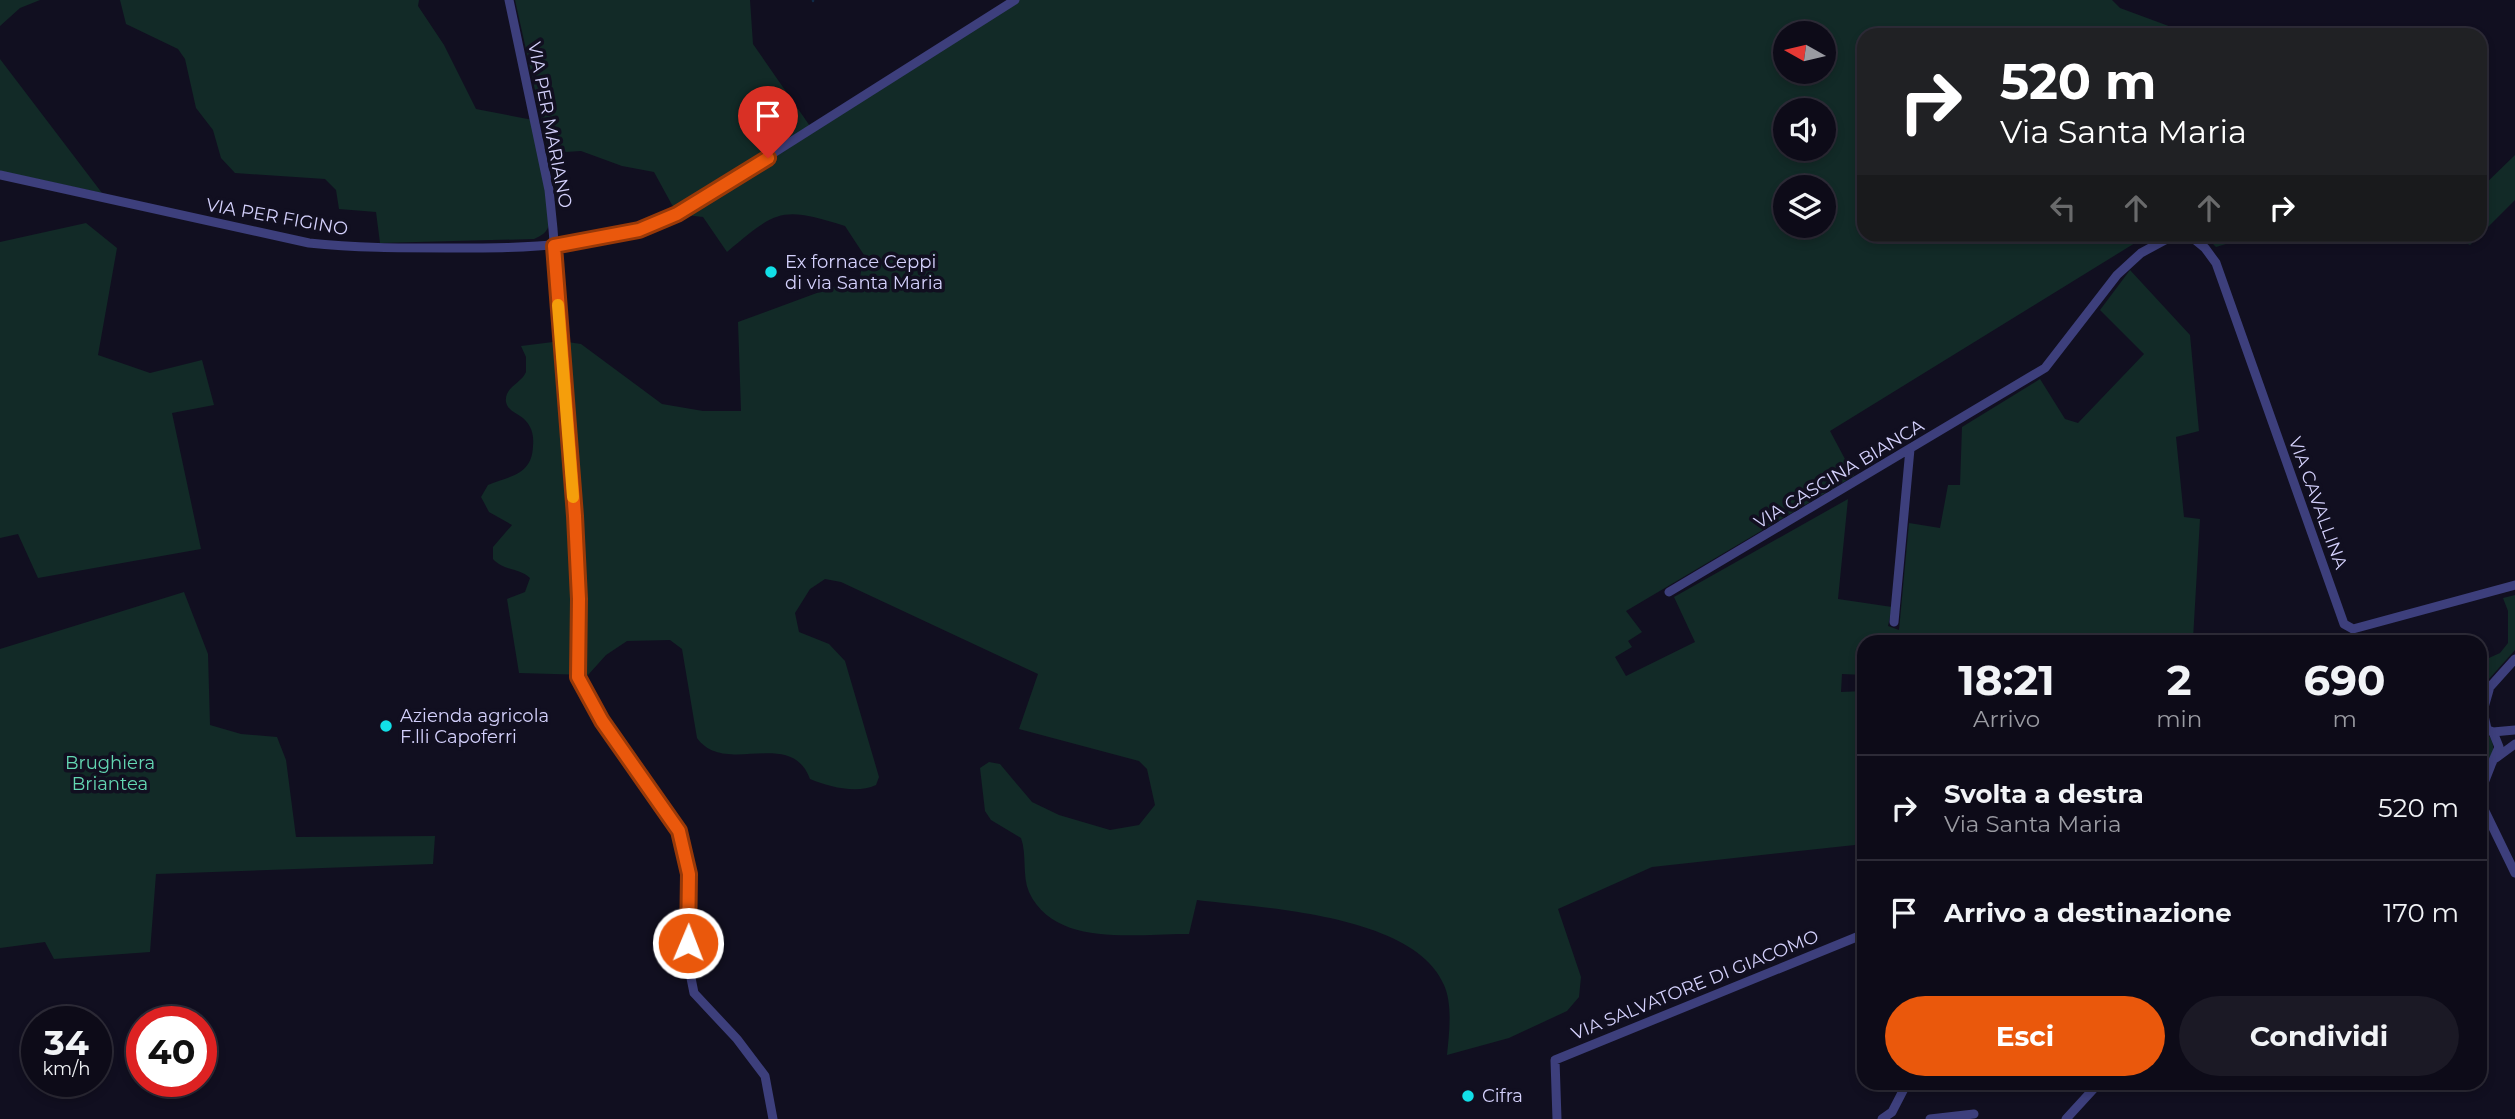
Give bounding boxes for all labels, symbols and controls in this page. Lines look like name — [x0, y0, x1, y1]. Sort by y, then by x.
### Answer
north arrow — [1773, 21, 1836, 84]
map controls — [1773, 21, 1836, 238]
street label: VIA PER MARIANO — [523, 40, 577, 210]
text: 520 m — [2000, 52, 2156, 111]
icon: right — [1885, 56, 1976, 147]
pin — [738, 86, 798, 158]
icon: arrive — [749, 97, 787, 135]
button: sound — [1773, 98, 1836, 161]
text: Via Santa Maria — [2000, 112, 2247, 151]
button: layers — [1773, 175, 1836, 238]
icon: left — [2044, 189, 2082, 227]
icon: ahead — [2117, 189, 2155, 227]
icon: ahead — [2190, 189, 2228, 227]
icon: right — [2263, 189, 2301, 227]
street label: VIA PER FIGINO — [204, 194, 350, 240]
place label: Ex fornace Ceppi di via Santa Maria — [785, 251, 943, 294]
marker: Ex fornace Ceppi di via Santa Maria — [763, 264, 779, 280]
street label: VIA CASCINA BIANCA — [1750, 415, 1928, 533]
street label: VIA CAVALLINA — [2284, 434, 2352, 572]
text: 18:21 — [1958, 654, 2055, 706]
text: 2 — [2167, 654, 2192, 706]
text: 690 — [2304, 654, 2386, 706]
place label: Azienda agricola F.lli Capoferri — [400, 705, 549, 748]
text: Arrivo — [1973, 705, 2040, 733]
text: min — [2156, 705, 2202, 733]
text: m — [2332, 705, 2357, 733]
marker: Azienda agricola F.lli Capoferri — [378, 718, 394, 734]
park label: Brughiera Briantea — [65, 752, 155, 795]
text: Svolta a destra — [1944, 778, 2144, 810]
icon: right — [1885, 789, 1923, 827]
text: 520 m — [2378, 792, 2459, 824]
text: Via Santa Maria — [1944, 810, 2122, 838]
icon: arrive — [1885, 894, 1923, 932]
text: Arrivo a destinazione — [1944, 897, 2232, 929]
text: 170 m — [2383, 897, 2459, 929]
position arrow — [651, 906, 725, 980]
street label: VIA SALVATORE DI GIACOMO — [1568, 925, 1822, 1045]
button: Esci — [1885, 996, 2165, 1076]
button: Condividi — [2179, 996, 2459, 1076]
speed limit sign: 40 — [126, 1006, 217, 1097]
text: 34 — [44, 1021, 89, 1064]
text: km/h — [42, 1058, 91, 1080]
place label: Cifra — [1482, 1085, 1523, 1107]
marker: Cifra — [1460, 1088, 1476, 1104]

